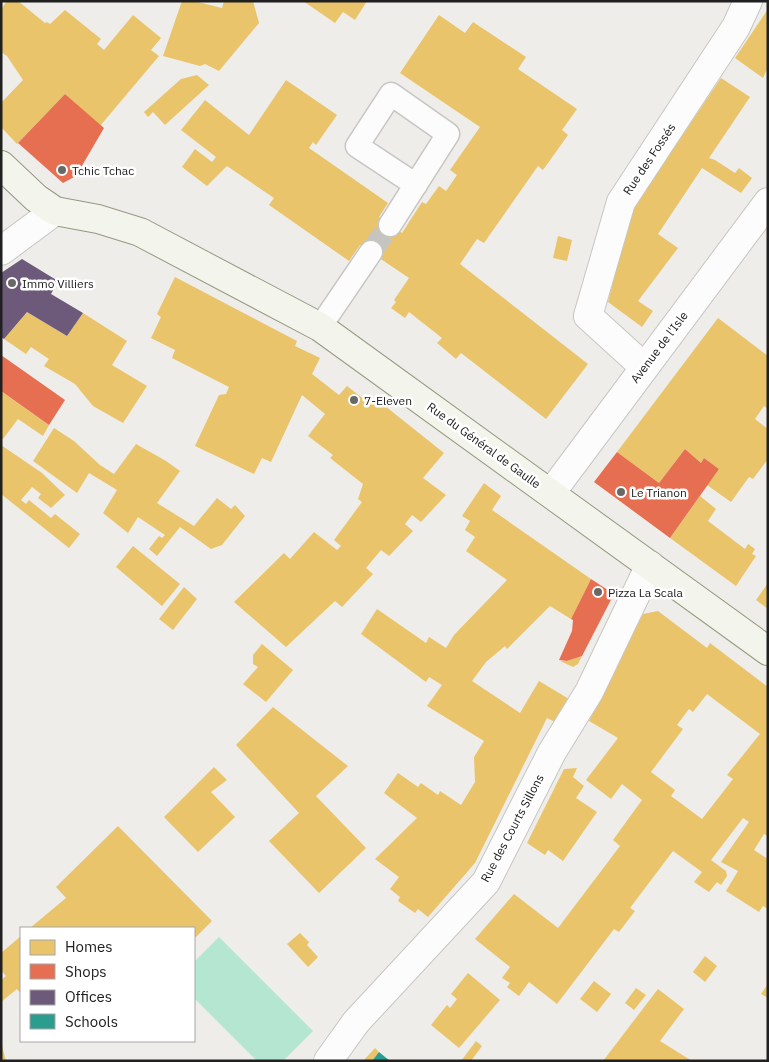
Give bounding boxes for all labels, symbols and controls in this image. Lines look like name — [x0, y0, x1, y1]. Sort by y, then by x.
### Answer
street label: Rue des Fossés — [619, 120, 679, 198]
place label: Tchic Tchac — [72, 163, 134, 178]
marker: Tchic Tchac — [56, 164, 68, 176]
place label: Immo Villiers — [22, 276, 94, 291]
marker: Immo Villiers — [6, 277, 18, 289]
street label: Avenue de l'Isle — [627, 308, 691, 386]
place label: 7-Eleven — [364, 393, 412, 408]
marker: 7-Eleven — [348, 394, 360, 406]
street label: Rue du Général de Gaulle — [424, 399, 544, 491]
place label: Le Trianon — [631, 485, 687, 500]
marker: Le Trianon — [615, 486, 627, 498]
place label: Pizza La Scala — [608, 585, 684, 600]
marker: Pizza La Scala — [592, 586, 604, 598]
street label: Rue des Courts Sillons — [477, 771, 547, 885]
legend — [20, 927, 195, 1042]
text: Homes — [65, 937, 113, 956]
text: Shops — [65, 962, 107, 981]
text: Offices — [65, 987, 112, 1006]
text: Schools — [65, 1012, 118, 1031]

